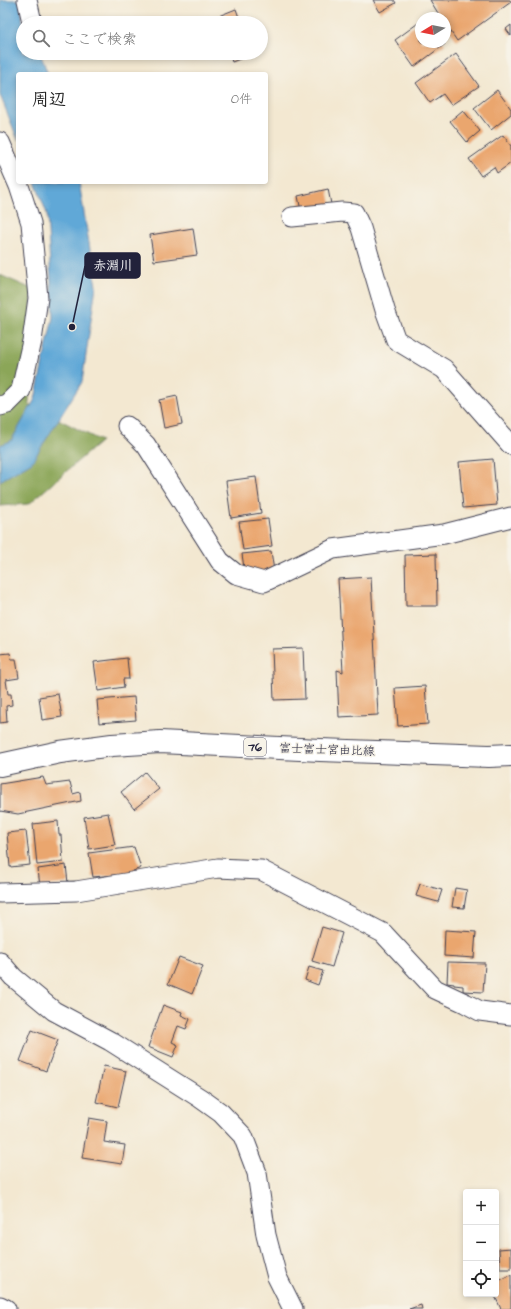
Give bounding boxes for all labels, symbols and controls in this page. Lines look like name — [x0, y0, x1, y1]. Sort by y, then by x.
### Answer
north arrow — [415, 12, 451, 48]
search box — [16, 16, 268, 60]
icon: search — [30, 27, 52, 49]
text: ここで検索 — [62, 29, 137, 50]
text: 周辺 — [32, 88, 66, 112]
text: 0件 — [231, 90, 252, 108]
callout: 赤淵川 — [85, 253, 140, 278]
text: 赤淵川 — [93, 257, 133, 275]
road number: 76 — [244, 738, 266, 756]
street label: 富士富士宮由比線 — [279, 740, 375, 760]
map controls — [463, 1189, 499, 1297]
button: + — [463, 1189, 499, 1225]
button: − — [463, 1225, 499, 1261]
button: locate — [463, 1261, 499, 1297]

